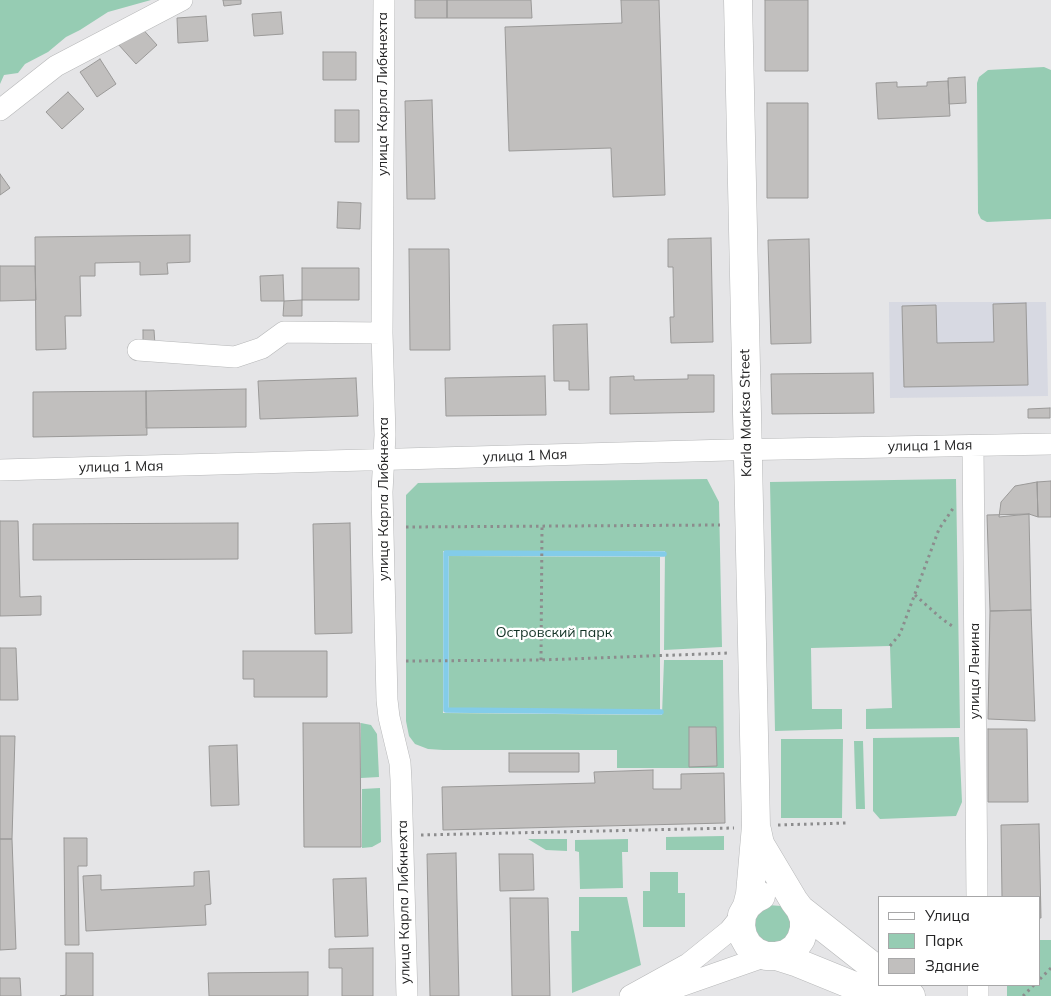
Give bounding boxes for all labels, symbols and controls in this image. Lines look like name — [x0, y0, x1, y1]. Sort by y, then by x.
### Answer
street label: улица Карла Либкнехта — [375, 12, 391, 176]
street label: Karla Marksa Street — [736, 349, 756, 477]
street label: улица Карла Либкнехта — [376, 417, 392, 581]
street label: улица 1 Мая — [887, 437, 973, 455]
street label: улица 1 Мая — [482, 446, 568, 466]
street label: улица 1 Мая — [78, 458, 164, 476]
street label: улица Ленина — [967, 623, 983, 719]
park label: Островский парк — [496, 625, 612, 641]
street label: улица Карла Либкнехта — [394, 820, 414, 984]
legend — [878, 896, 1041, 986]
text: Улица — [925, 906, 970, 925]
text: Парк — [925, 931, 963, 950]
text: Здание — [925, 956, 979, 975]

